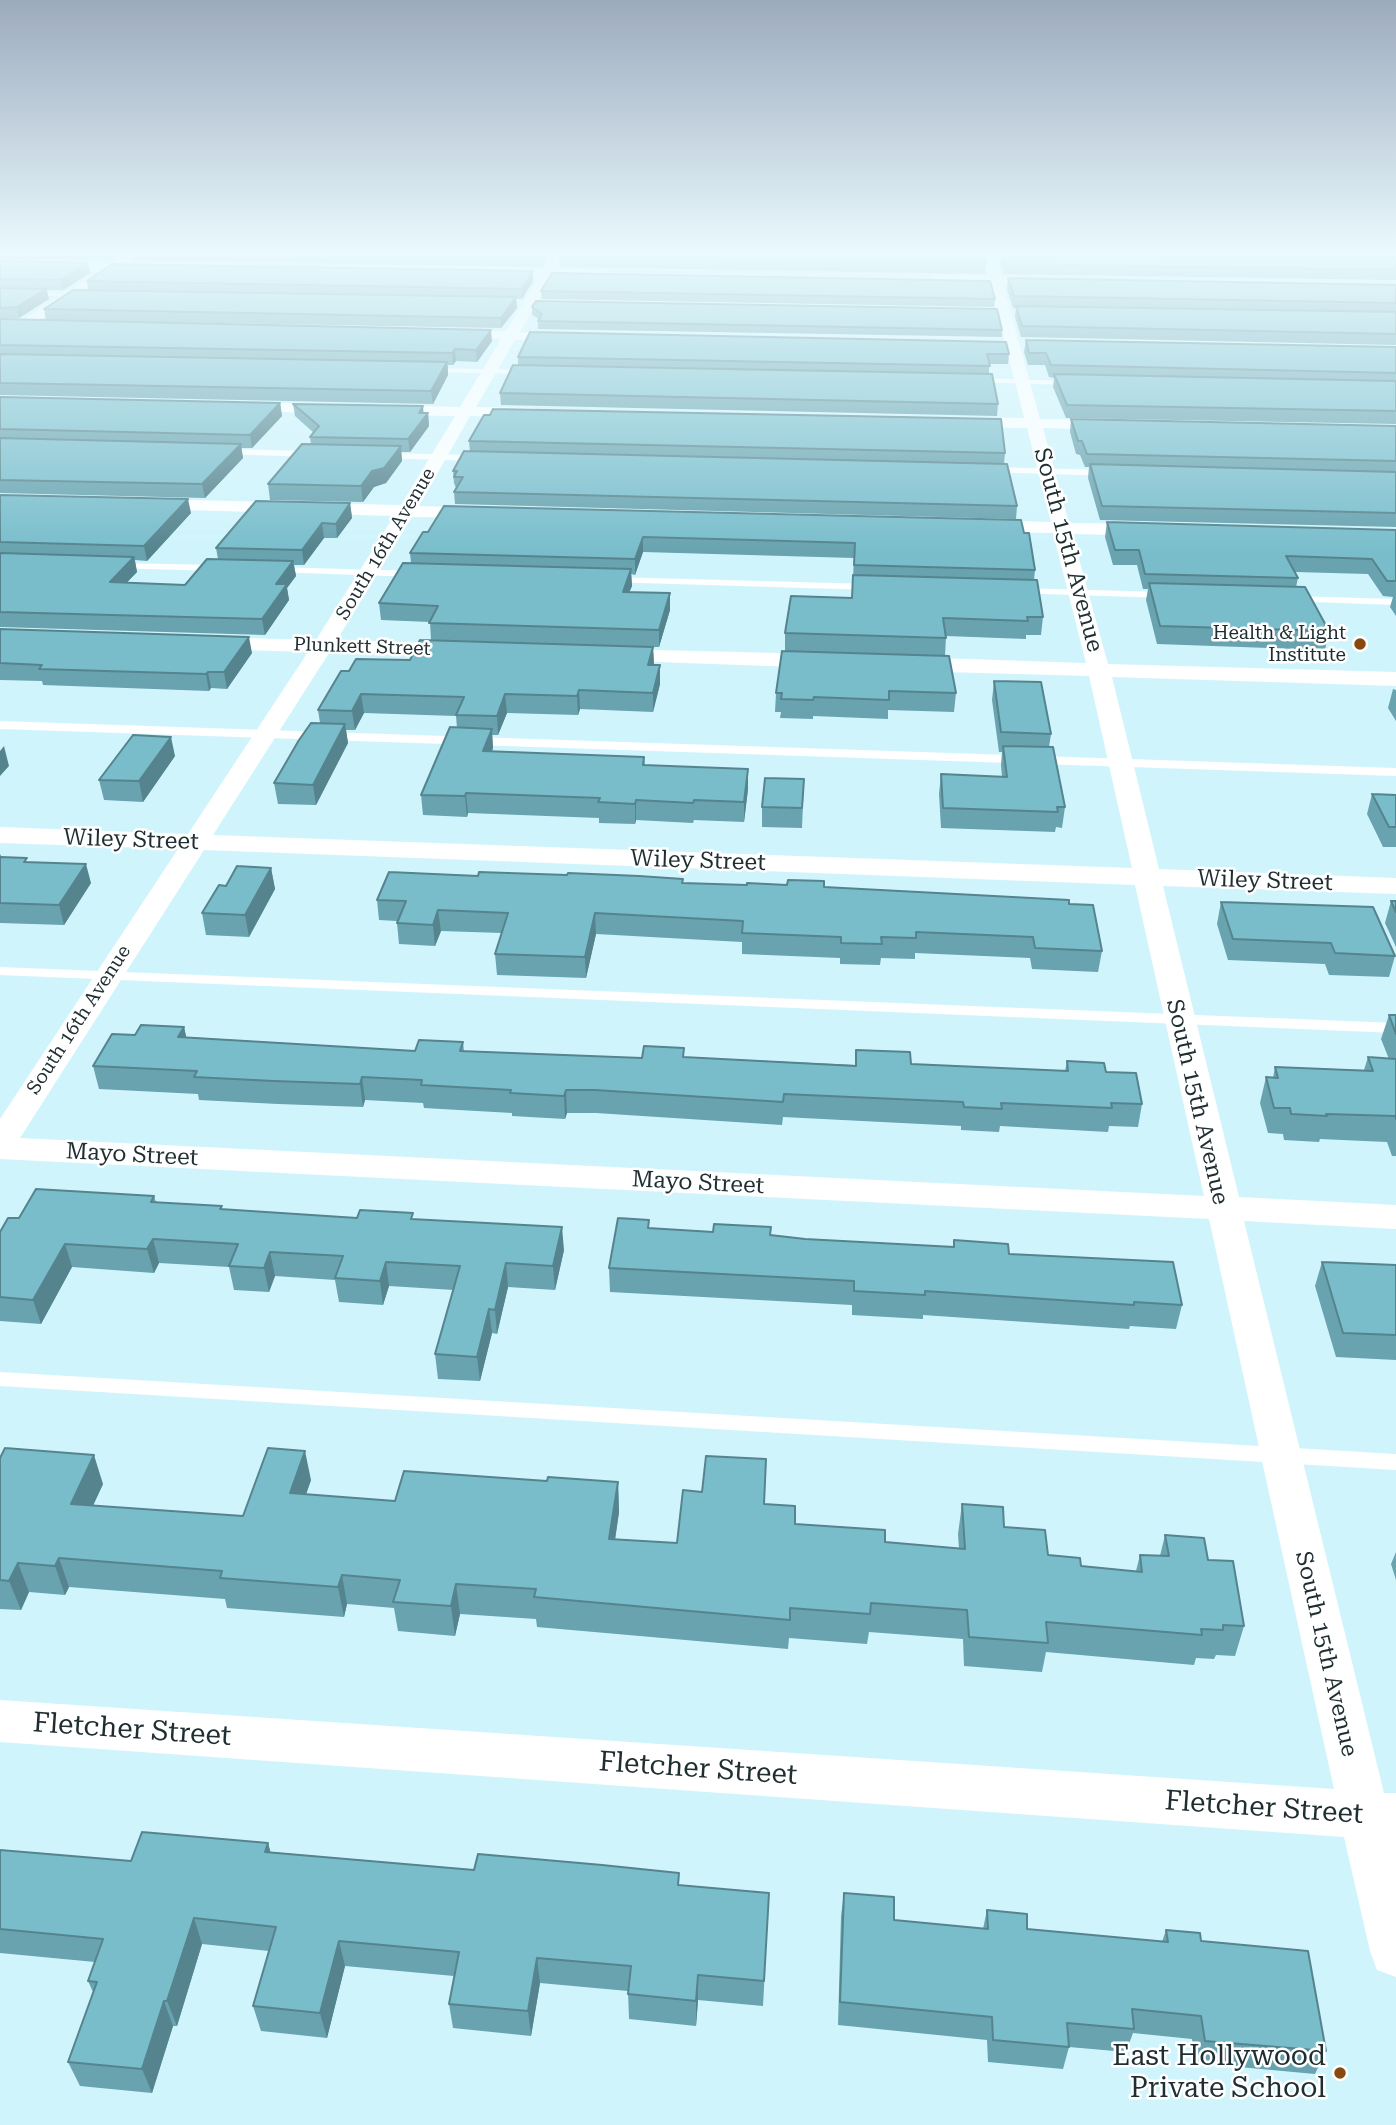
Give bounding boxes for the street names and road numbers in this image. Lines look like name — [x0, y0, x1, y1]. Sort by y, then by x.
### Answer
street label: South 15th Avenue — [1028, 445, 1108, 655]
street label: South 16th Avenue — [332, 464, 440, 624]
street label: Plunkett Street — [293, 633, 431, 661]
street label: Wiley Street — [63, 824, 199, 856]
street label: Wiley Street — [630, 845, 766, 877]
street label: Wiley Street — [1197, 865, 1333, 897]
street label: South 16th Avenue — [22, 941, 136, 1099]
street label: South 15th Avenue — [1160, 997, 1234, 1207]
street label: Mayo Street — [65, 1138, 199, 1172]
street label: Mayo Street — [631, 1166, 765, 1200]
street label: South 15th Avenue — [1289, 1549, 1363, 1759]
street label: Fletcher Street — [32, 1706, 232, 1754]
street label: Fletcher Street — [598, 1745, 798, 1793]
street label: Fletcher Street — [1164, 1784, 1364, 1832]

